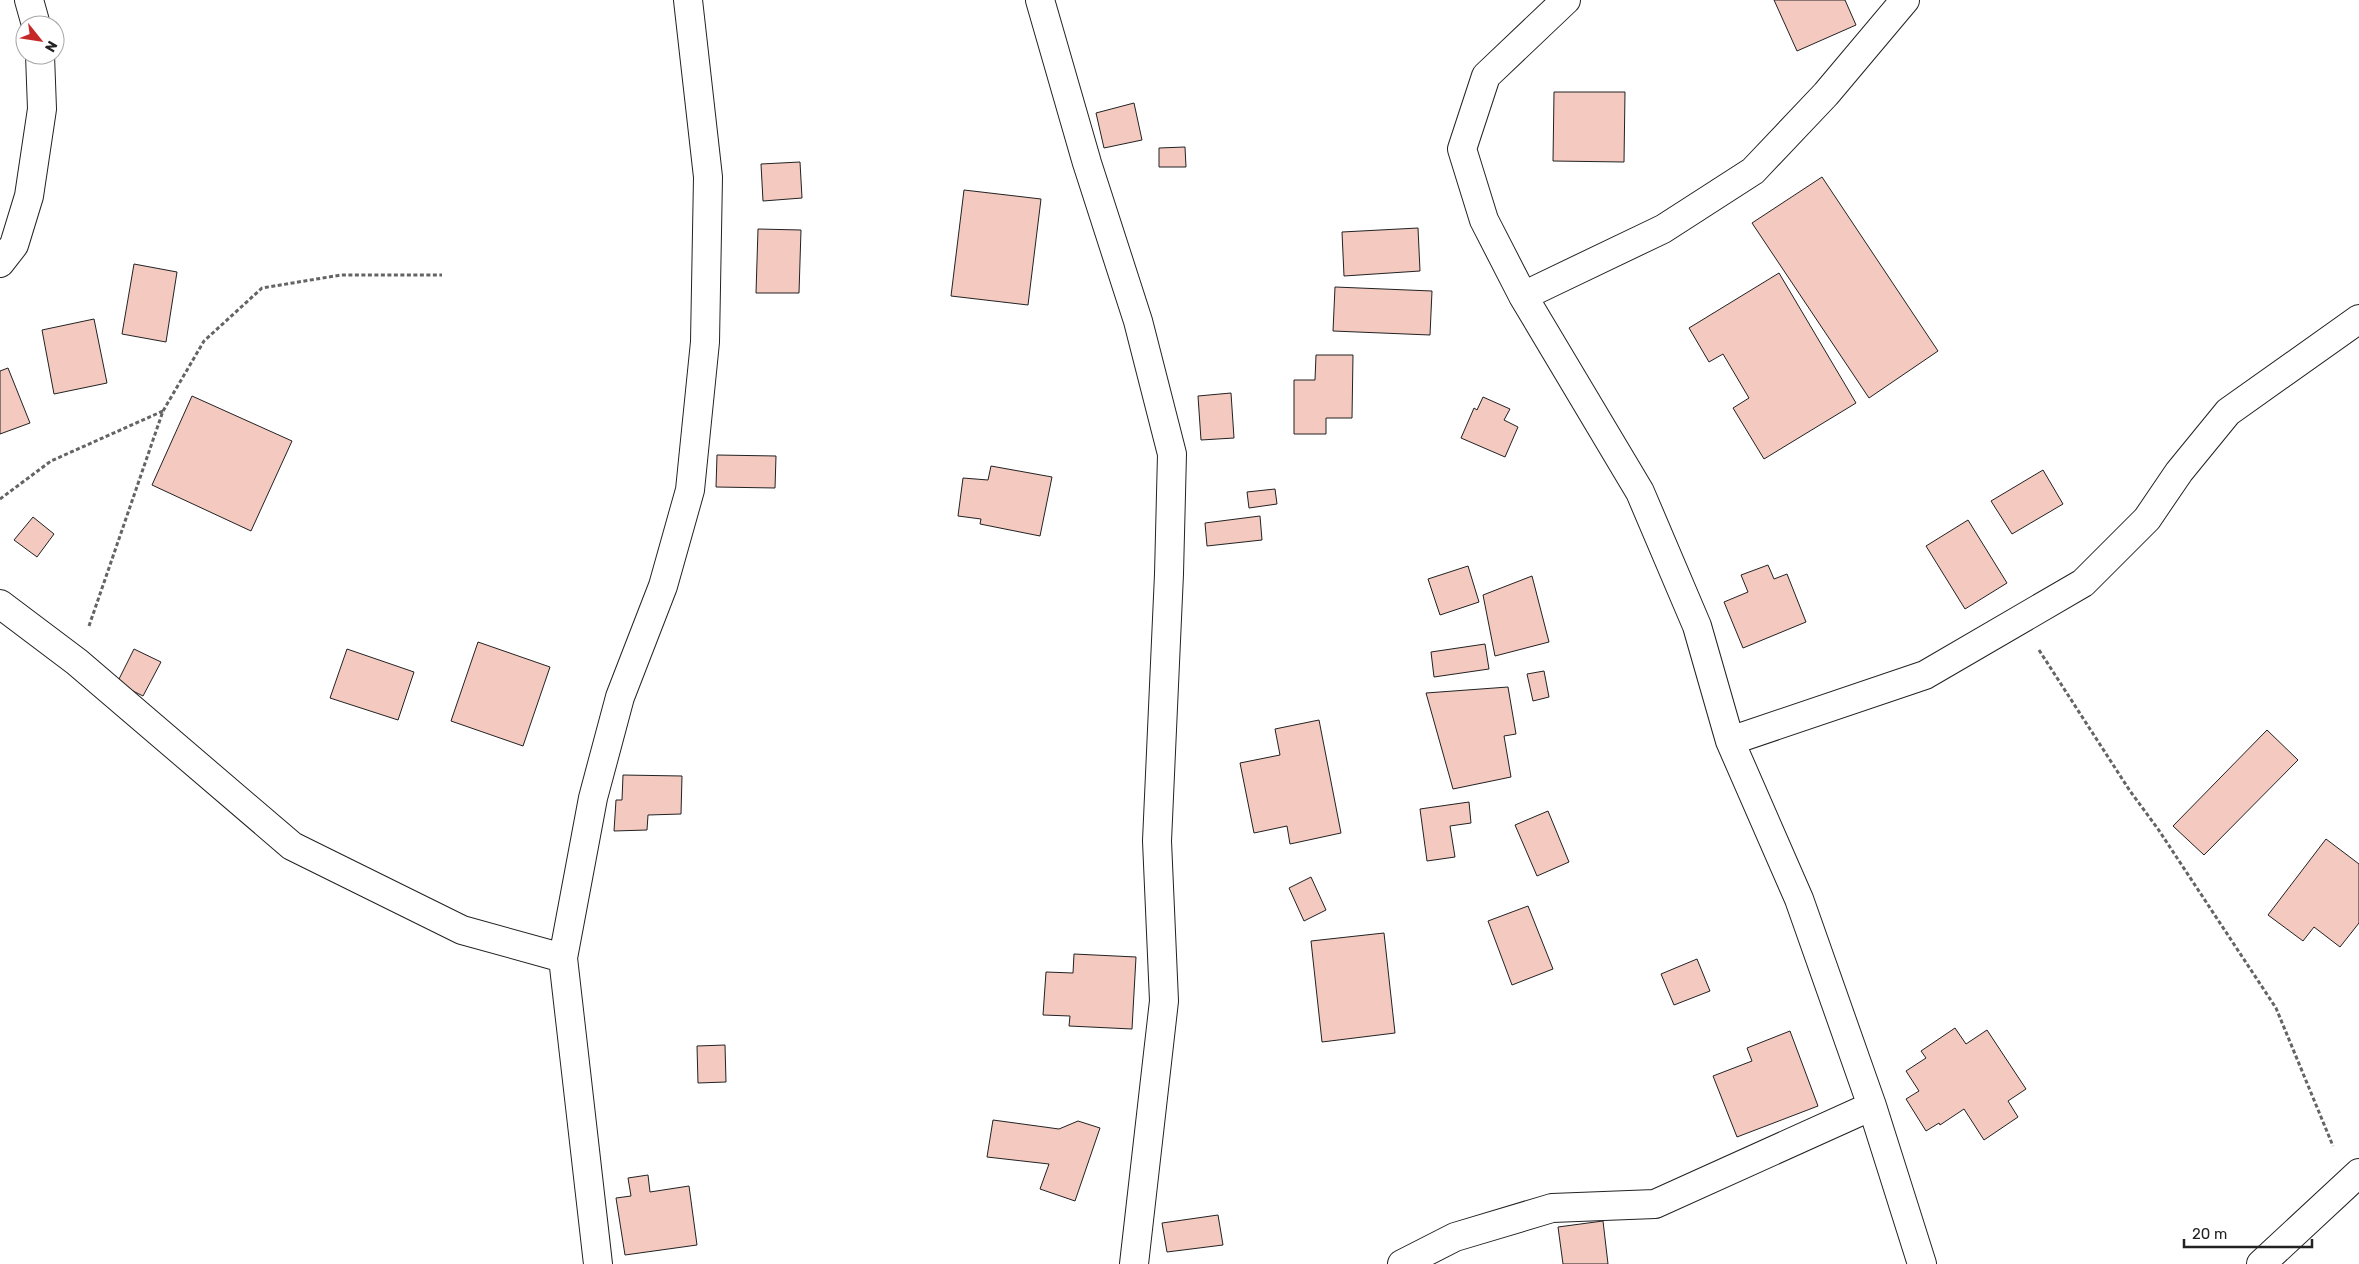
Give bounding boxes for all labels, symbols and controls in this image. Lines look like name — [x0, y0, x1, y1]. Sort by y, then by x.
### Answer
north arrow — [15, 15, 65, 65]
text: N — [41, 38, 61, 55]
scale bar — [2184, 1216, 2312, 1248]
text: 20 m — [2192, 1225, 2227, 1243]

